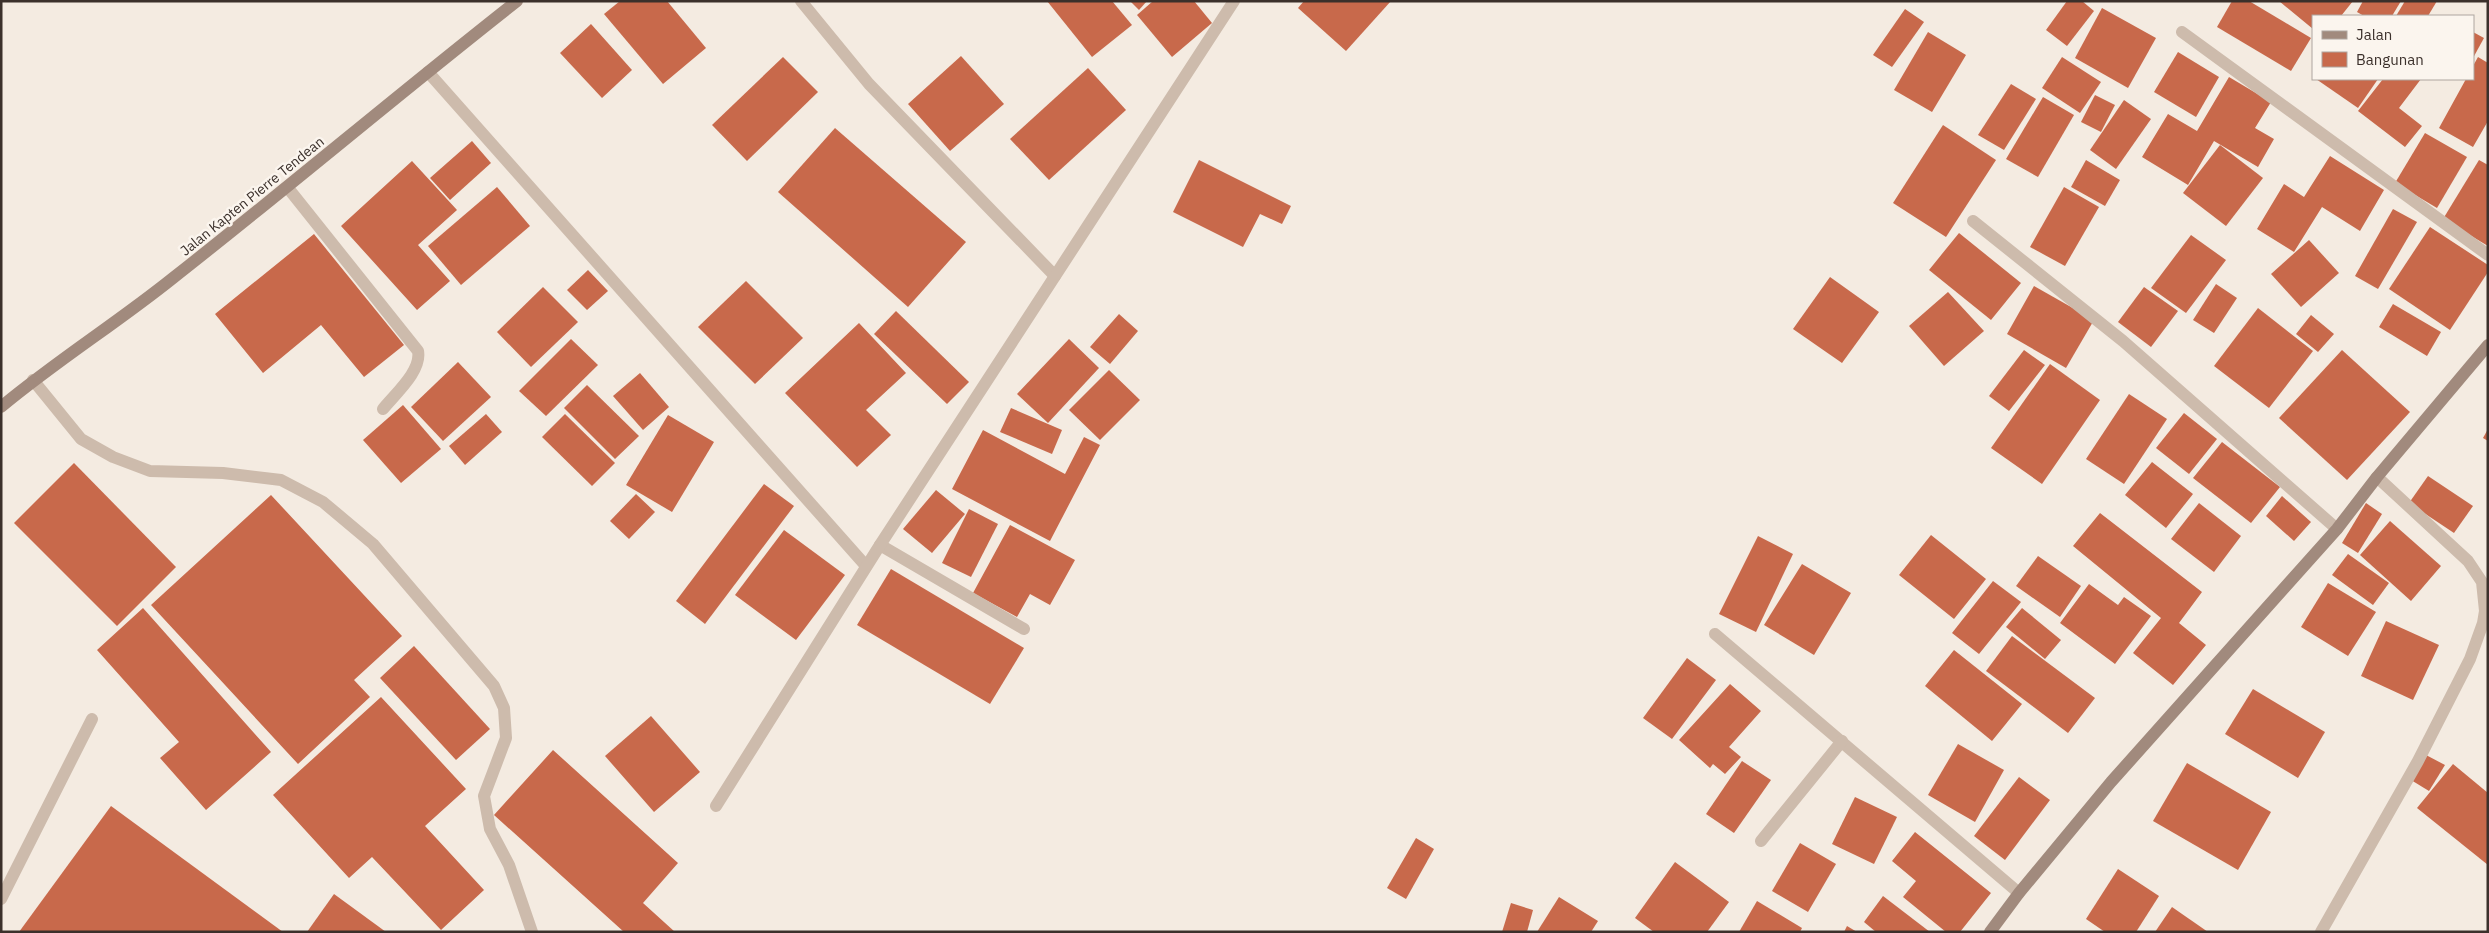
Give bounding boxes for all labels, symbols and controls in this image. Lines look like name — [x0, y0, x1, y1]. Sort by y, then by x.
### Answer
legend — [2312, 15, 2474, 80]
text: Jalan — [2356, 25, 2392, 44]
text: Bangunan — [2356, 50, 2424, 69]
street label: Jalan Kapten Pierre Tendean — [176, 132, 328, 260]

